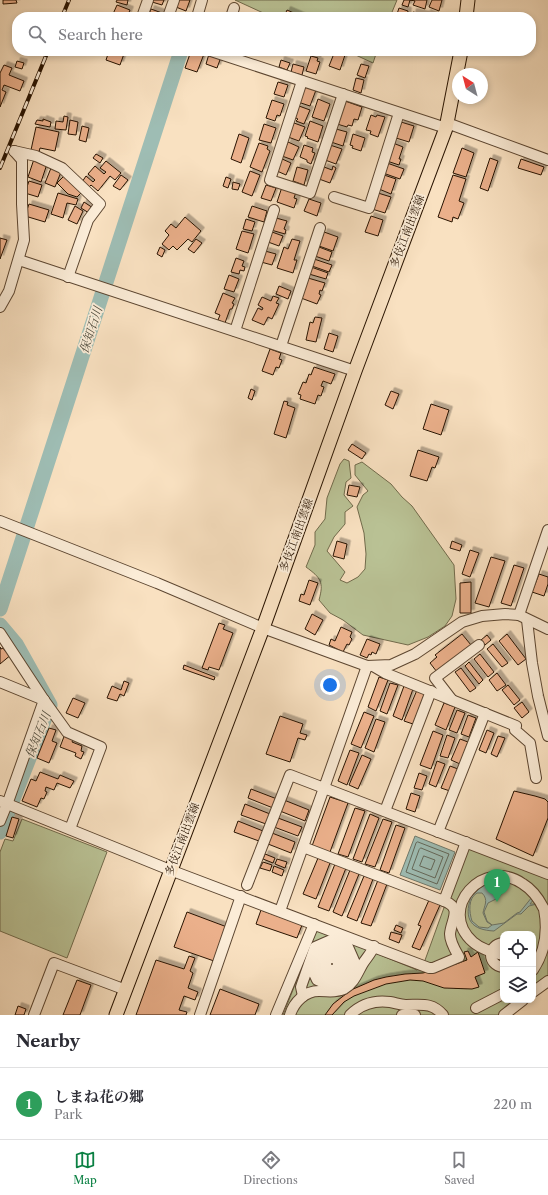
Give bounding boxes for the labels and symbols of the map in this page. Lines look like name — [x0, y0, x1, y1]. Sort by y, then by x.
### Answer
north arrow — [452, 68, 488, 104]
street label: 多伎江南出雲線 — [387, 193, 427, 269]
water label: 保知石川 — [76, 303, 106, 355]
street label: 多伎江南出雲線 — [276, 496, 316, 574]
your location — [320, 675, 340, 695]
water label: 保知石川 — [22, 708, 54, 760]
street label: 多伎江南出雲線 — [162, 801, 202, 877]
pin: 1 — [484, 869, 510, 902]

